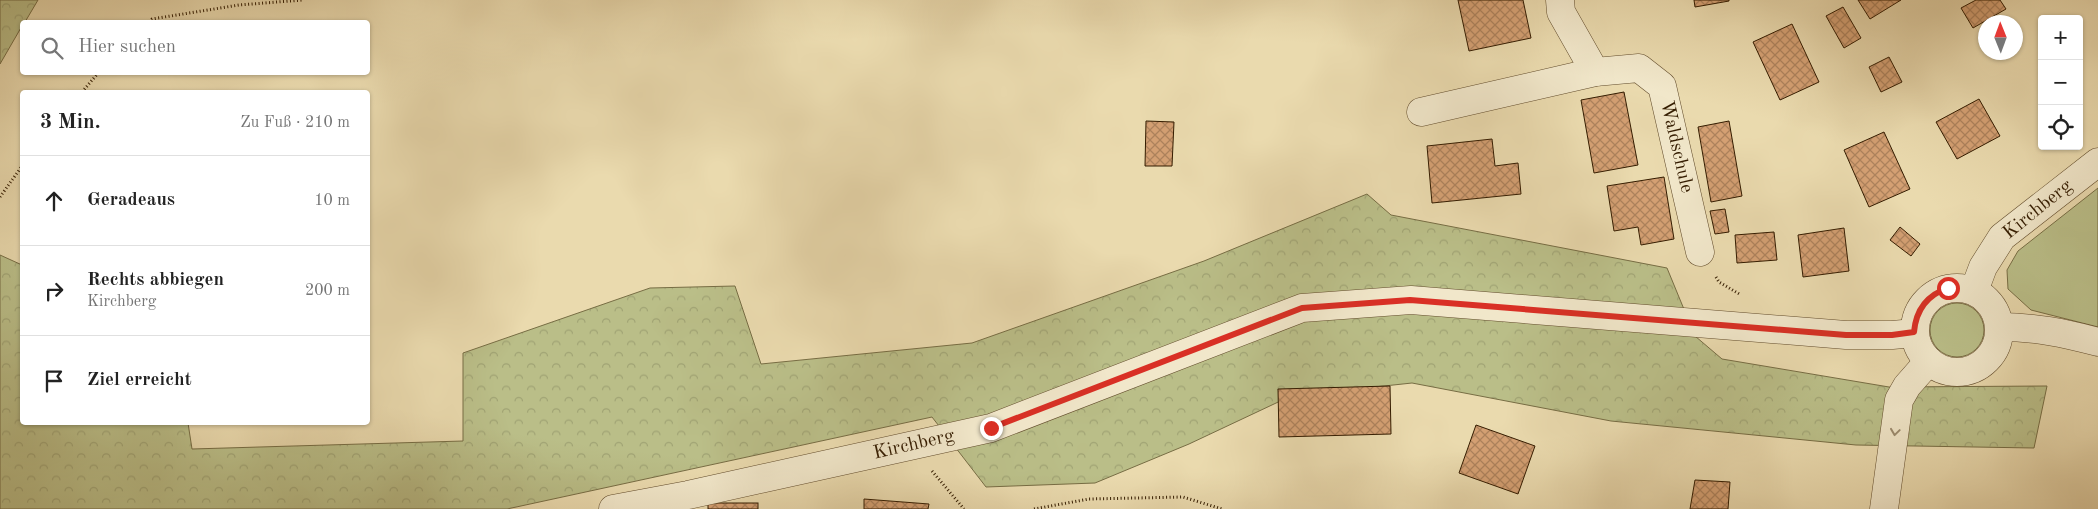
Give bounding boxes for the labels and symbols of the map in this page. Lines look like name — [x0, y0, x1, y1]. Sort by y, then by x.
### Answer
north arrow — [1978, 15, 2023, 60]
street label: Waldschule — [1656, 99, 1696, 195]
street label: Kirchberg — [2000, 176, 2077, 243]
route start — [1937, 277, 1960, 300]
route end — [980, 417, 1003, 440]
street label: Kirchberg — [872, 426, 957, 464]
one-way arrow — [1890, 428, 1900, 436]

